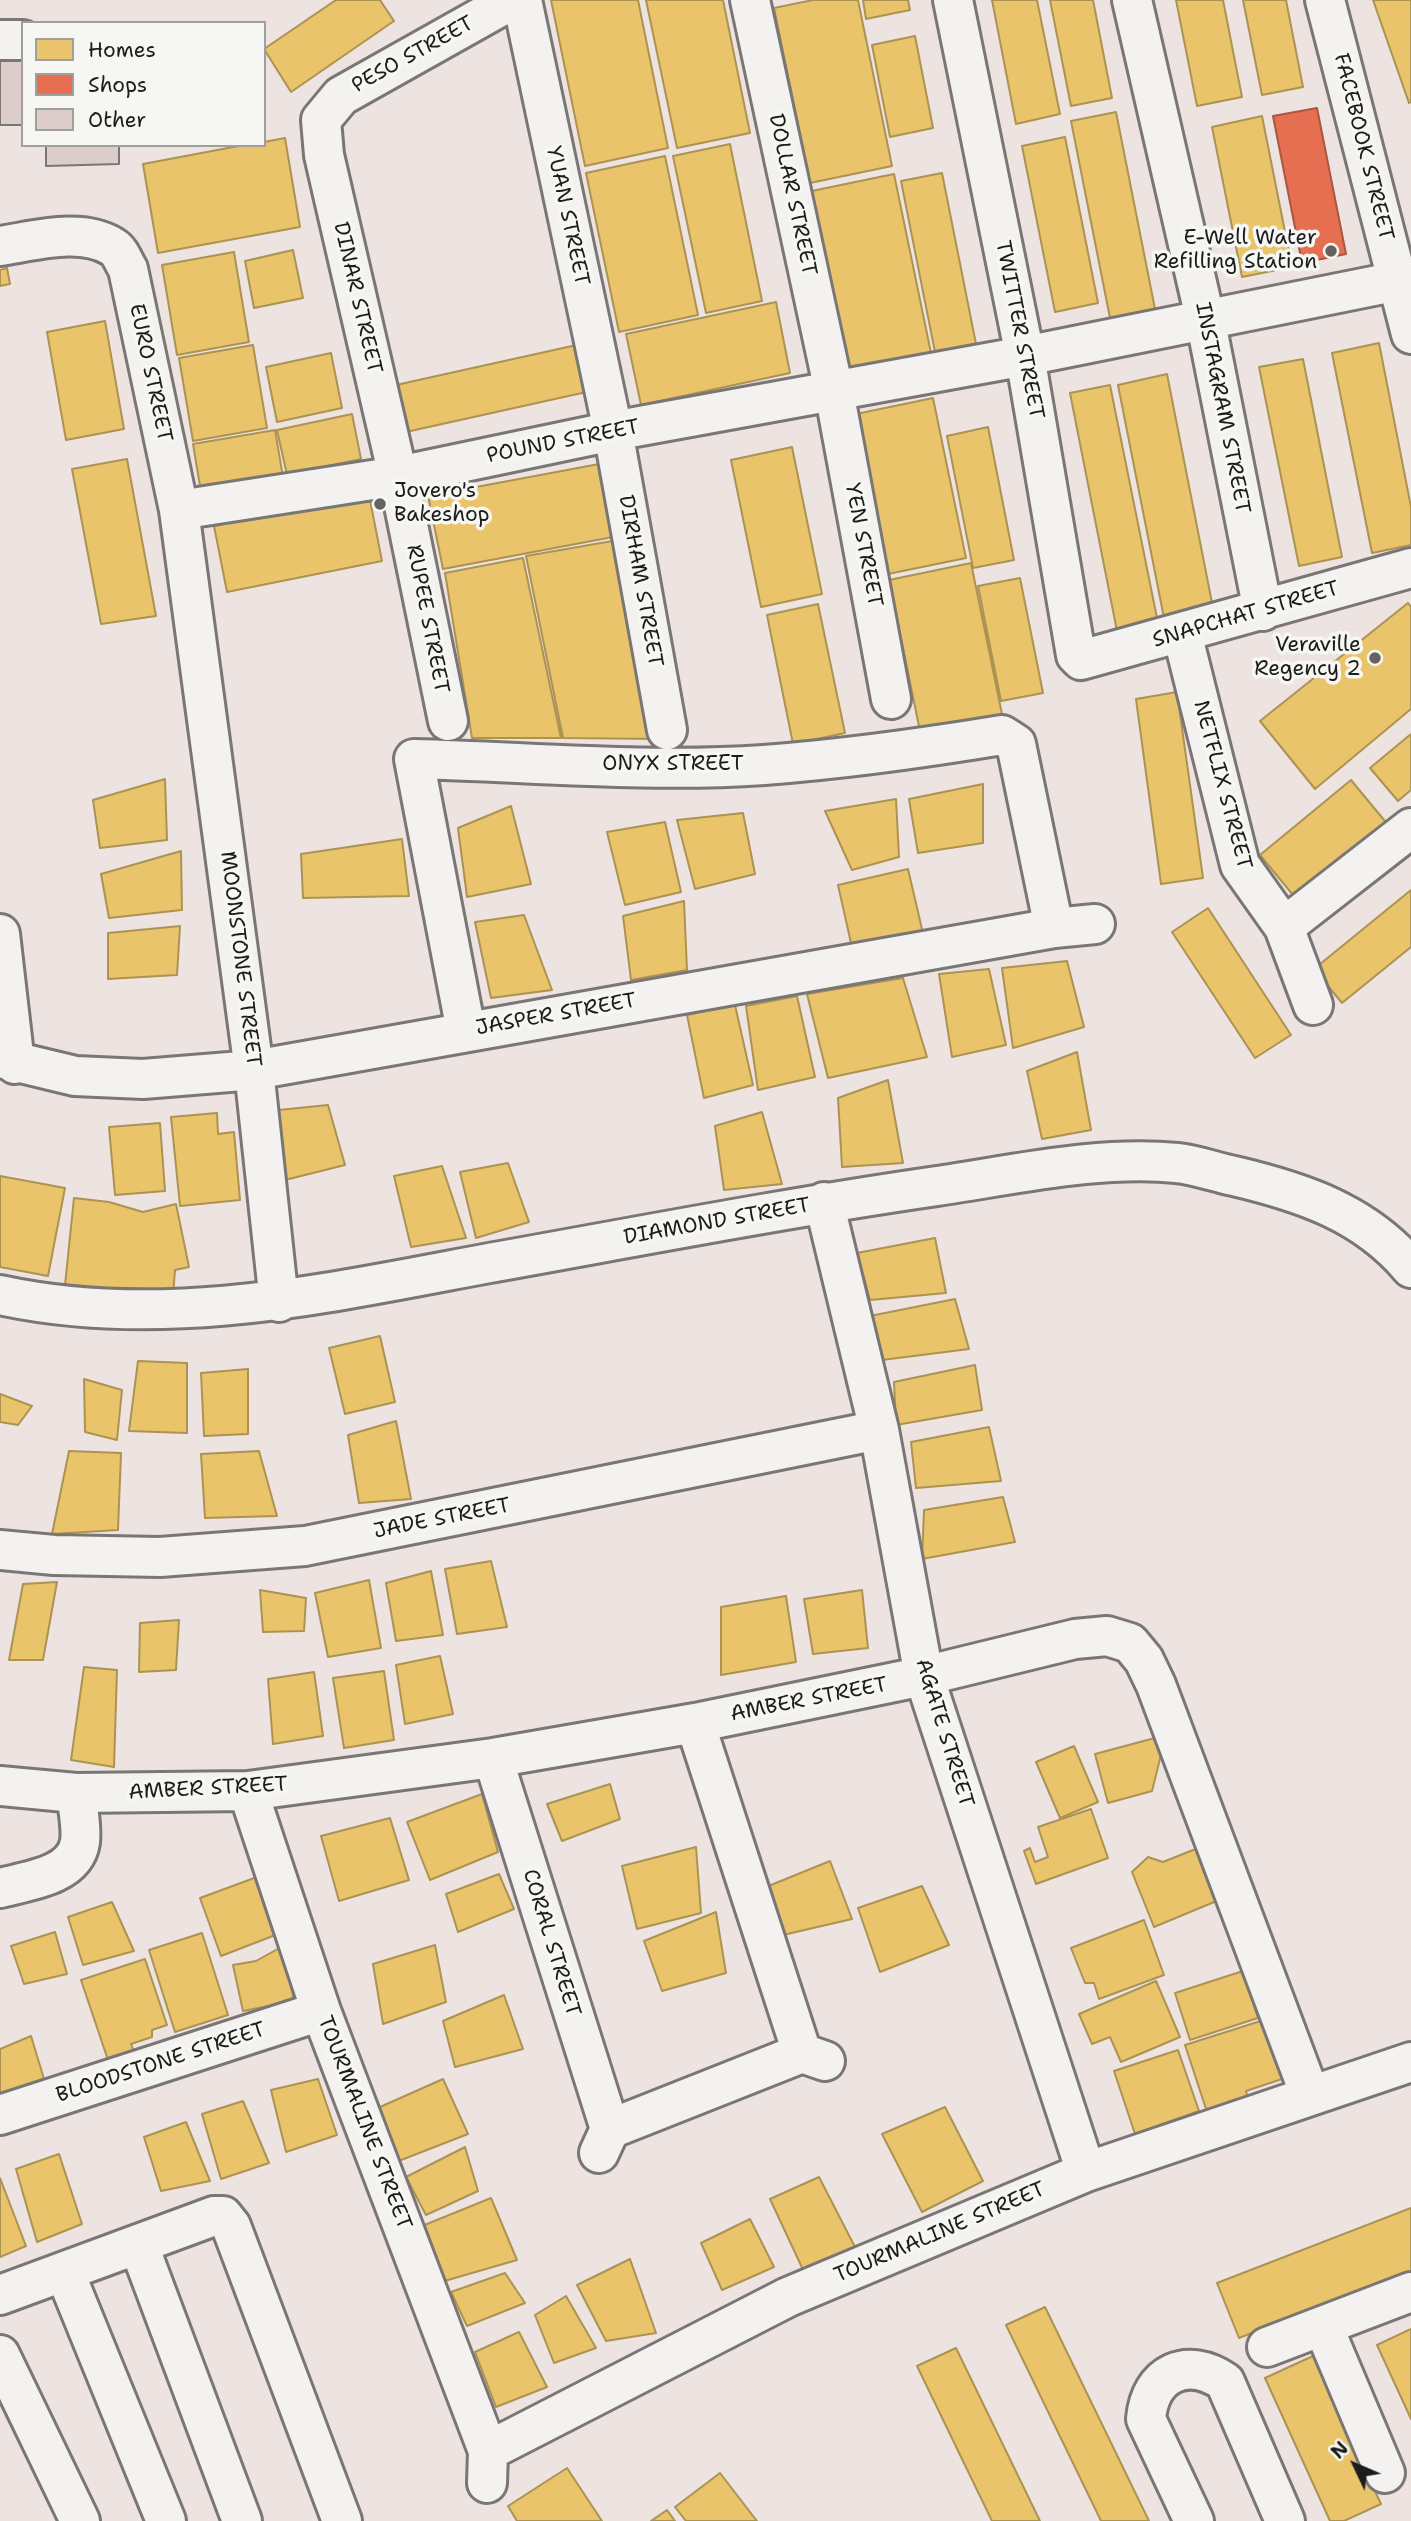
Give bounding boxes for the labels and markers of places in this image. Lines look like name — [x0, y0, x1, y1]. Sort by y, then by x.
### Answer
place label: E-Well Water Refilling Station — [1154, 226, 1317, 276]
marker: E-Well Water Refilling Station — [1323, 243, 1339, 259]
place label: Jovero's Bakeshop — [394, 479, 489, 529]
marker: Jovero's Bakeshop — [372, 496, 388, 512]
place label: Veraville Regency 2 — [1254, 633, 1361, 683]
marker: Veraville Regency 2 — [1367, 650, 1383, 666]

